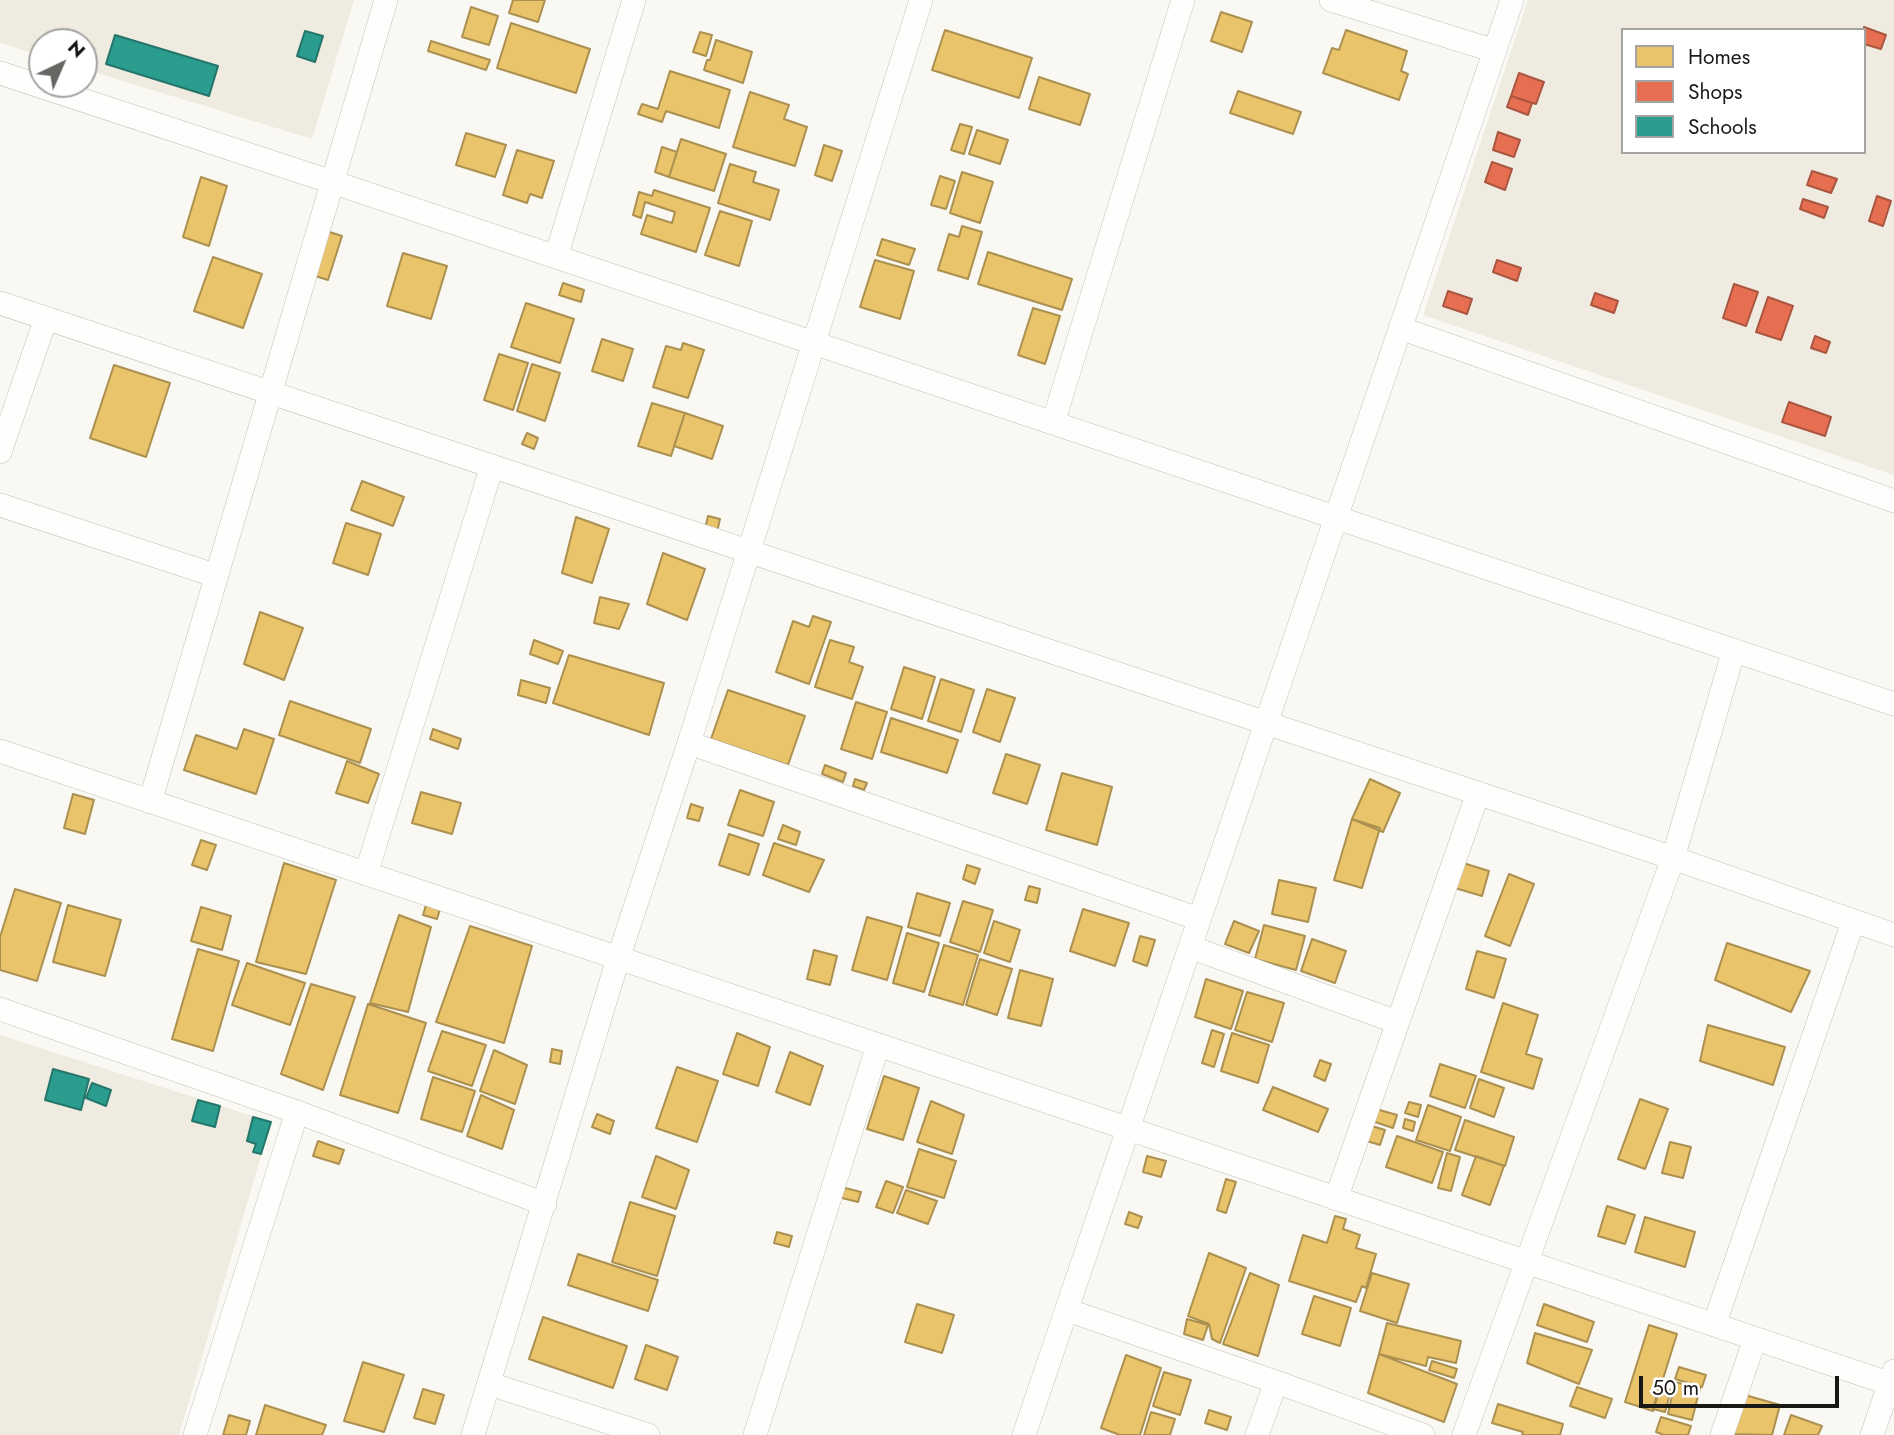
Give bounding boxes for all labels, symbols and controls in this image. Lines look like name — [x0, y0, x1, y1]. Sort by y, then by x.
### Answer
north arrow — [28, 28, 98, 98]
legend — [1621, 28, 1866, 154]
text: N — [62, 34, 91, 64]
text: Homes — [1688, 42, 1750, 72]
text: Shops — [1688, 77, 1742, 107]
text: Schools — [1688, 112, 1757, 142]
scale bar — [1642, 1362, 1842, 1406]
text: 50 m — [1652, 1373, 1699, 1403]

